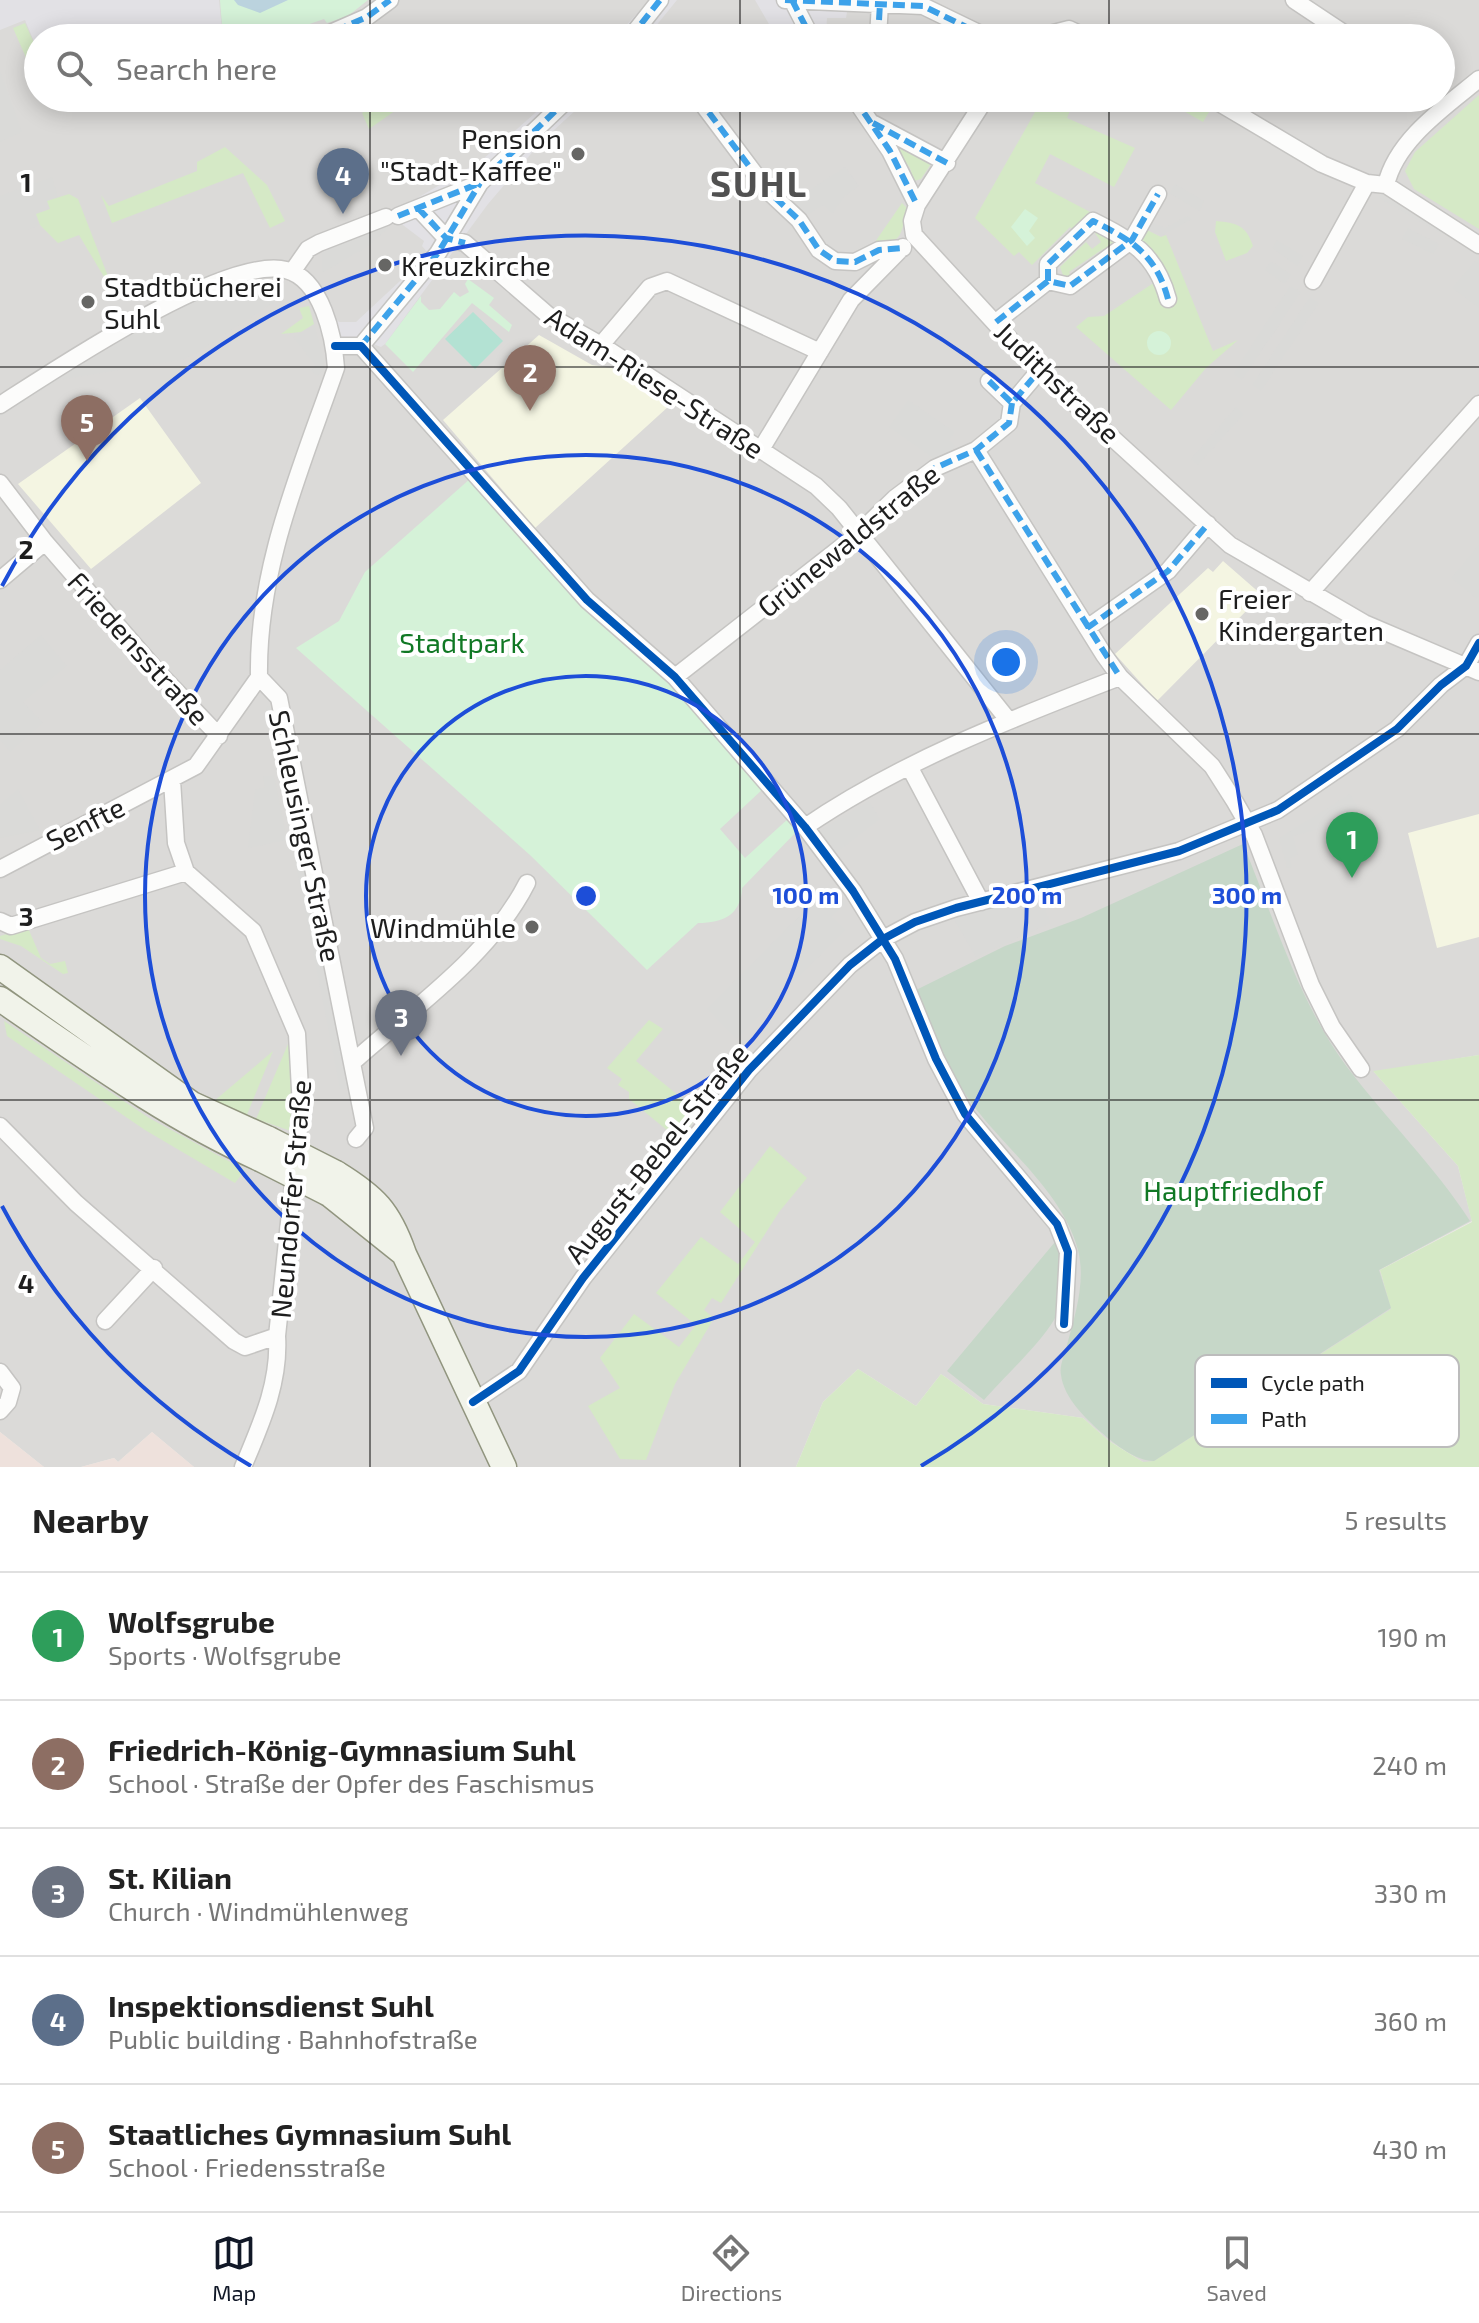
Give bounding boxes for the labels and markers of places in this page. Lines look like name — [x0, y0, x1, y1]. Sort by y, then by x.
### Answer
place label: Pension "Stadt-Kaffee" — [380, 121, 562, 187]
marker: Pension "Stadt-Kaffee" — [569, 145, 587, 163]
pin: 4 — [317, 148, 369, 214]
place label: Kreuzkirche — [401, 248, 551, 282]
marker: Kreuzkirche — [376, 256, 394, 274]
place label: Stadtbücherei Suhl — [104, 269, 282, 335]
marker: Stadtbücherei Suhl — [79, 293, 97, 311]
pin: 2 — [504, 345, 556, 411]
pin: 5 — [61, 395, 113, 461]
place label: Freier Kindergarten — [1218, 581, 1384, 647]
marker: Freier Kindergarten — [1193, 605, 1211, 623]
pin: 1 — [1326, 812, 1378, 878]
centre of rings — [572, 882, 600, 910]
place label: Windmühle — [370, 910, 516, 944]
marker: Windmühle — [523, 918, 541, 936]
pin: 3 — [375, 990, 427, 1056]

